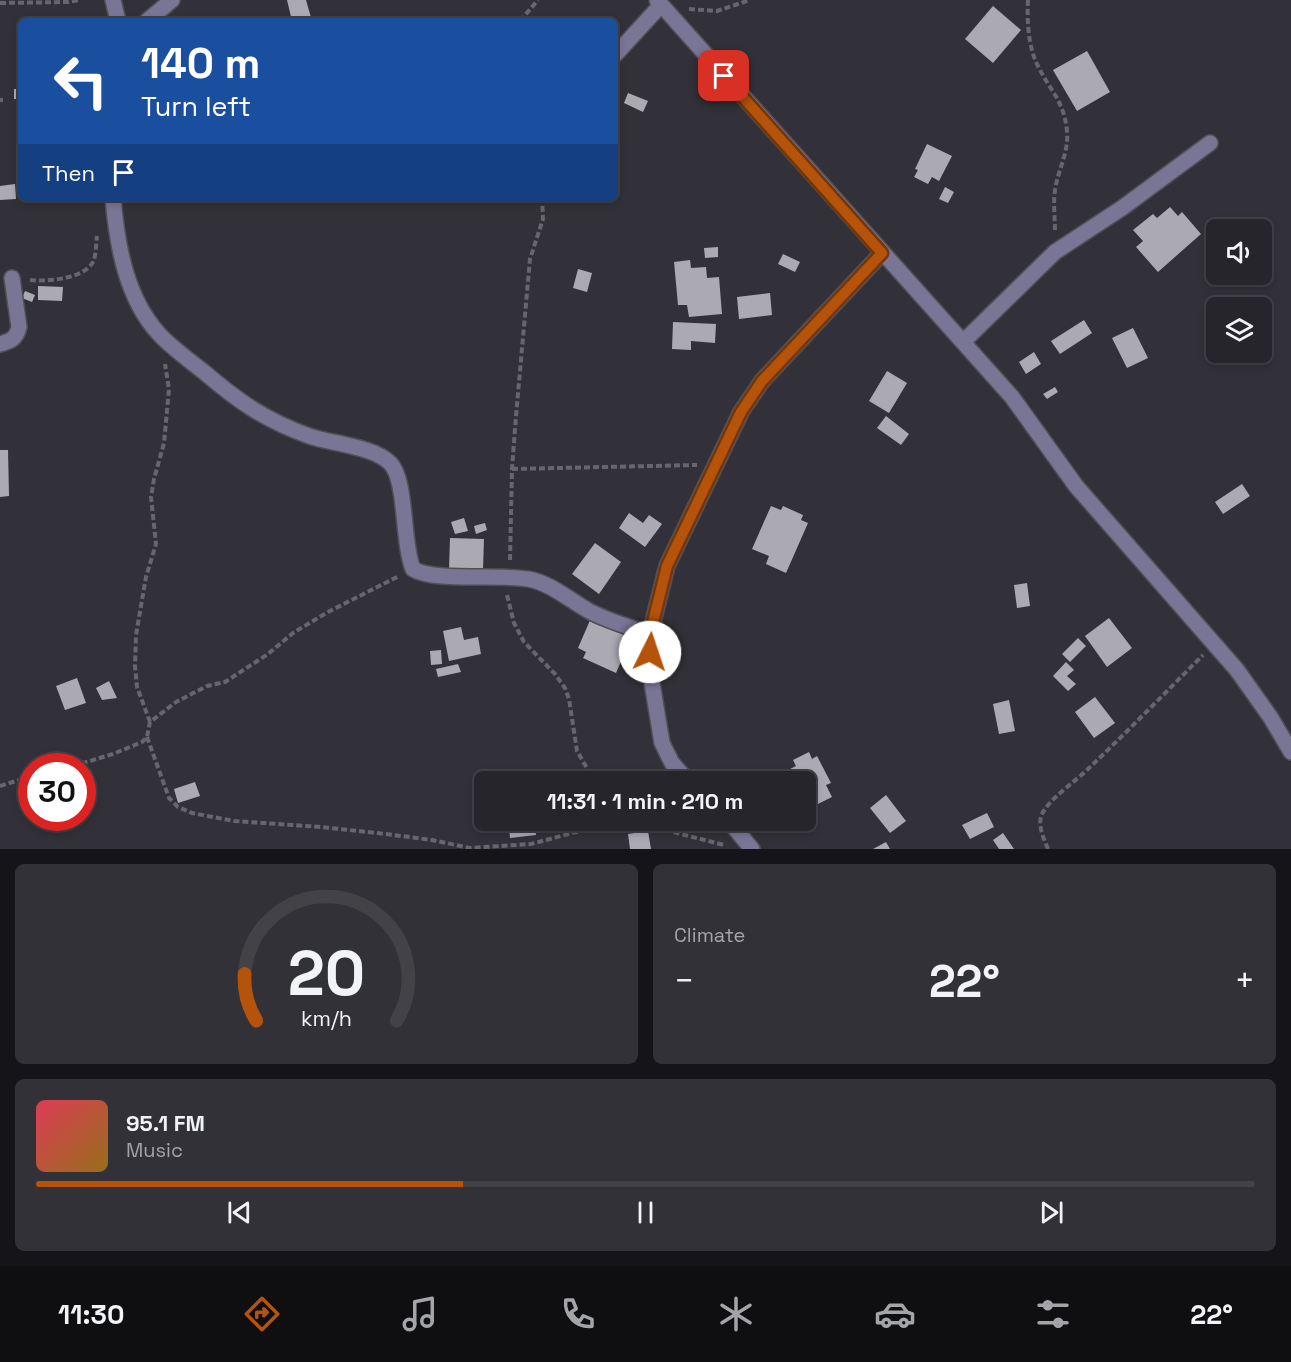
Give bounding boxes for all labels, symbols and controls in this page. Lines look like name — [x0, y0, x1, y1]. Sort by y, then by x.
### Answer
text: 140 m — [141, 37, 260, 90]
icon: left — [42, 42, 120, 120]
pin — [698, 50, 749, 101]
icon: arrive — [707, 59, 740, 92]
text: Turn left — [141, 89, 251, 124]
icon: arrive — [107, 156, 140, 189]
text: Then — [42, 159, 95, 187]
map controls — [1206, 219, 1272, 363]
button: sound — [1206, 219, 1272, 285]
button: layers — [1206, 297, 1272, 363]
position arrow — [618, 620, 682, 684]
speed limit sign: 30 — [18, 753, 96, 831]
text: 11:31 · 1 min · 210 m — [547, 787, 743, 815]
text: Climate — [674, 922, 745, 948]
text: 20 — [288, 934, 365, 1013]
text: 22° — [929, 953, 1000, 1010]
text: − — [674, 960, 694, 1002]
text: + — [1235, 960, 1255, 1002]
text: km/h — [301, 1005, 352, 1032]
text: 95.1 FM — [126, 1109, 205, 1137]
text: Music — [126, 1137, 183, 1163]
icon: previous — [223, 1196, 256, 1229]
icon: pause — [629, 1196, 662, 1229]
icon: next — [1035, 1196, 1068, 1229]
icon: directions — [241, 1293, 283, 1335]
icon: music — [399, 1293, 441, 1335]
icon: phone — [557, 1293, 599, 1335]
icon: climate — [715, 1293, 757, 1335]
icon: car — [874, 1293, 916, 1335]
icon: filters — [1032, 1293, 1074, 1335]
text: 11:30 — [58, 1297, 124, 1332]
text: 22° — [1190, 1297, 1233, 1332]

